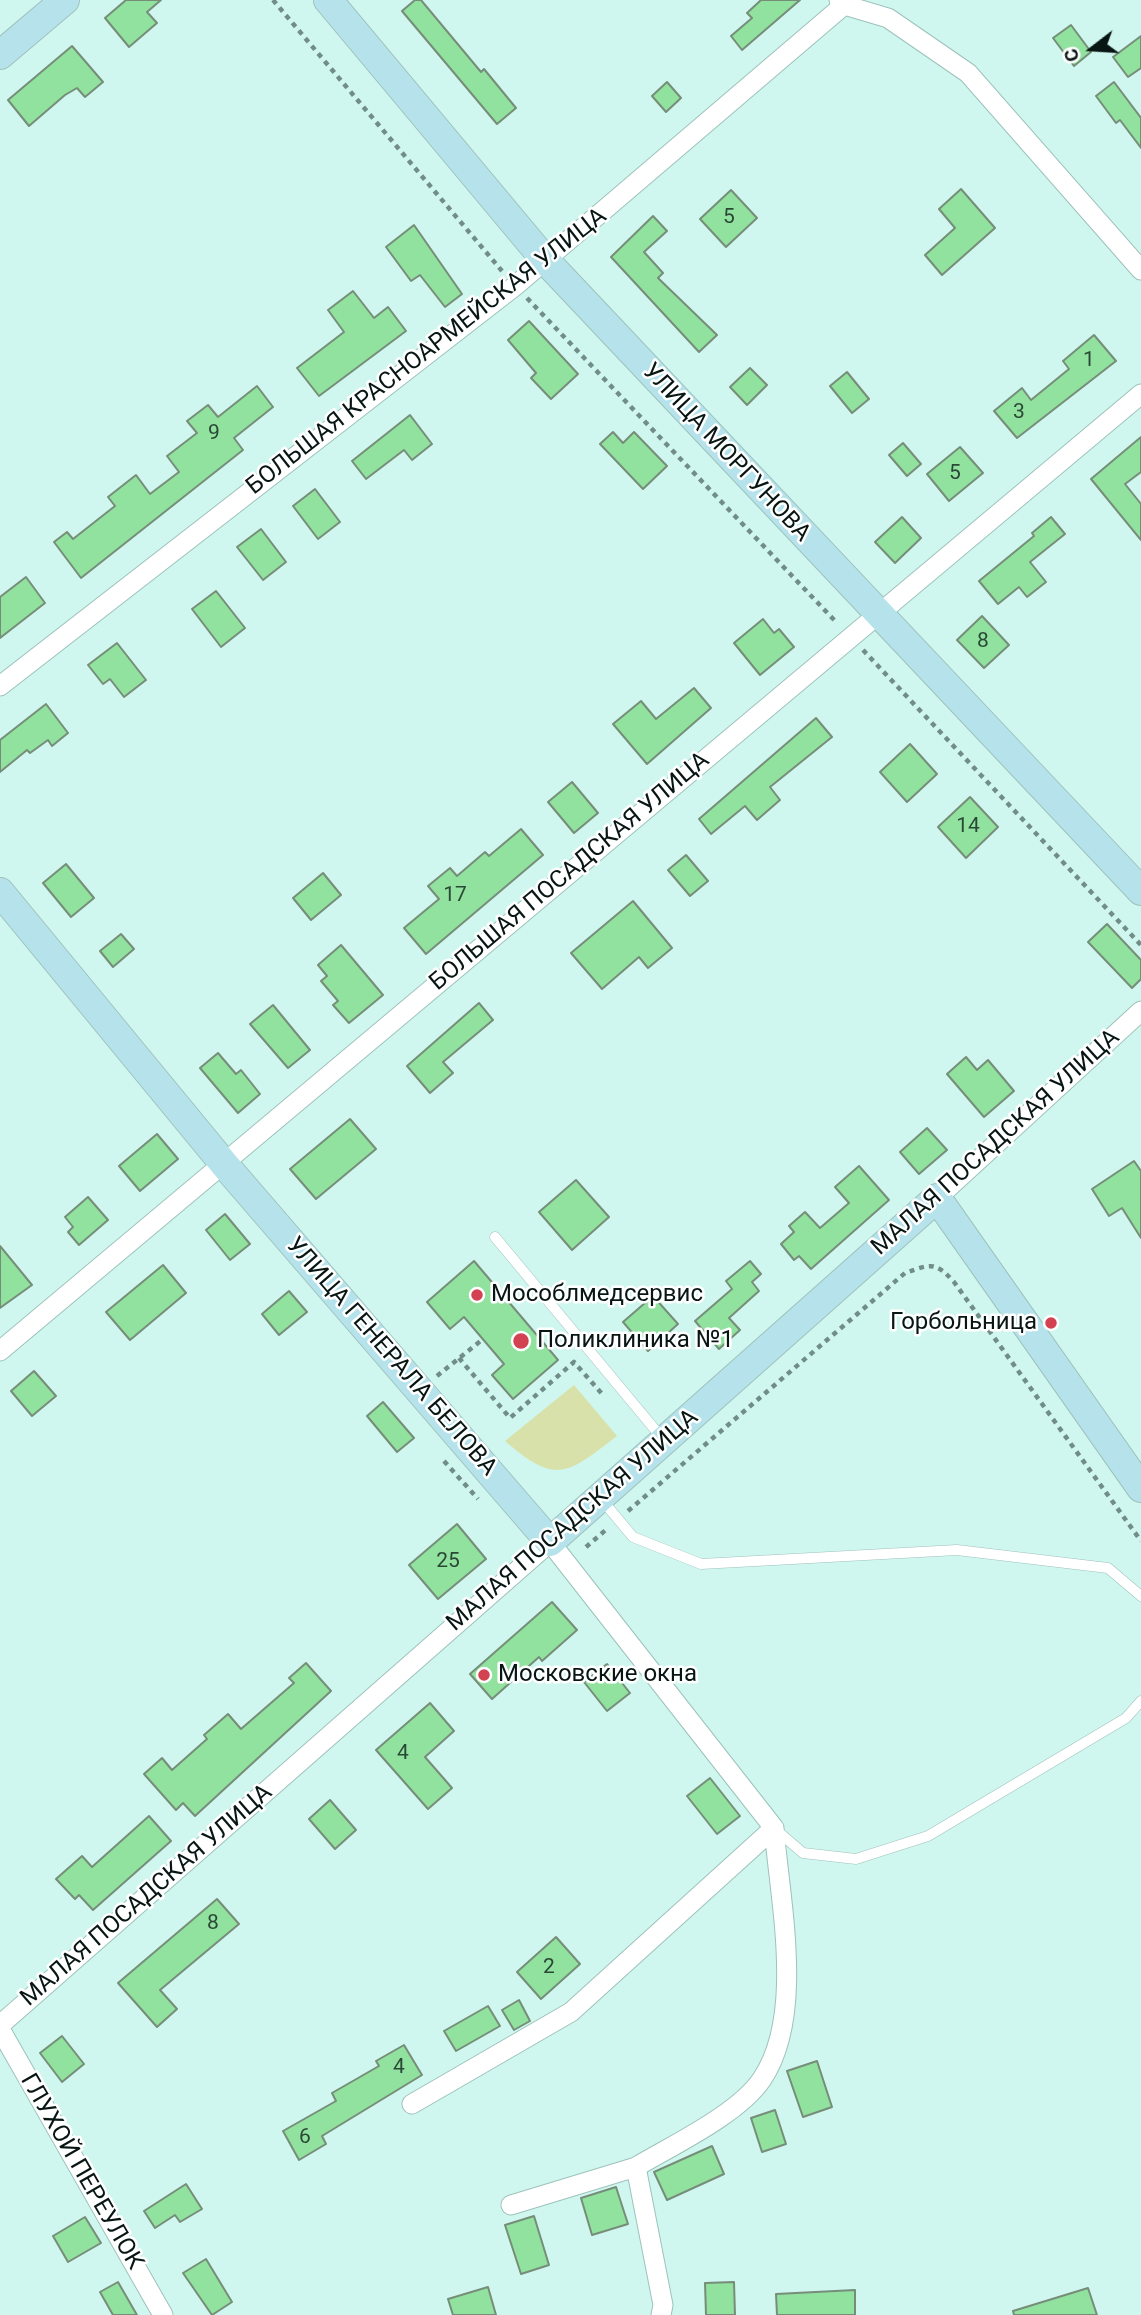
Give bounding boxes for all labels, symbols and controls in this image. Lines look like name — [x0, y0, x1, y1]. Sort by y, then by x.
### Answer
north arrow — [1057, 14, 1127, 84]
text: С — [1059, 46, 1084, 65]
street label: БОЛЬШАЯ КРАСНОАРМЕЙСКАЯ УЛИЦА — [241, 202, 613, 502]
house number: 5 — [723, 205, 735, 231]
house number: 1 — [1083, 348, 1095, 374]
street label: УЛИЦА МОРГУНОВА — [636, 358, 816, 548]
house number: 3 — [1013, 400, 1025, 426]
house number: 9 — [208, 421, 220, 447]
house number: 5 — [949, 461, 961, 487]
house number: 8 — [977, 629, 989, 655]
street label: БОЛЬШАЯ ПОСАДСКАЯ УЛИЦА — [424, 747, 716, 997]
house number: 14 — [956, 814, 980, 840]
house number: 17 — [443, 883, 467, 909]
street label: МАЛАЯ ПОСАДСКАЯ УЛИЦА — [866, 1024, 1126, 1262]
street label: УЛИЦА ГЕНЕРАЛА БЕЛОВА — [280, 1232, 502, 1482]
place label: Мособлмедсервис — [491, 1281, 703, 1309]
marker: Мособлмедсервис — [469, 1287, 485, 1303]
place label: Горбольница — [890, 1309, 1037, 1337]
marker: Горбольница — [1043, 1315, 1059, 1331]
place label: Поликлиника №1 — [537, 1327, 734, 1355]
marker: Поликлиника №1 — [511, 1331, 531, 1351]
street label: МАЛАЯ ПОСАДСКАЯ УЛИЦА — [441, 1404, 705, 1638]
house number: 25 — [436, 1549, 460, 1575]
place label: Московские окна — [498, 1661, 697, 1689]
marker: Московские окна — [476, 1667, 492, 1683]
house number: 4 — [397, 1741, 409, 1767]
street label: МАЛАЯ ПОСАДСКАЯ УЛИЦА — [15, 1779, 279, 2013]
house number: 8 — [207, 1911, 219, 1937]
house number: 2 — [543, 1955, 555, 1981]
house number: 4 — [393, 2055, 405, 2081]
street label: ГЛУХОЙ ПЕРЕУЛОК — [13, 2069, 149, 2275]
house number: 6 — [299, 2125, 311, 2151]

